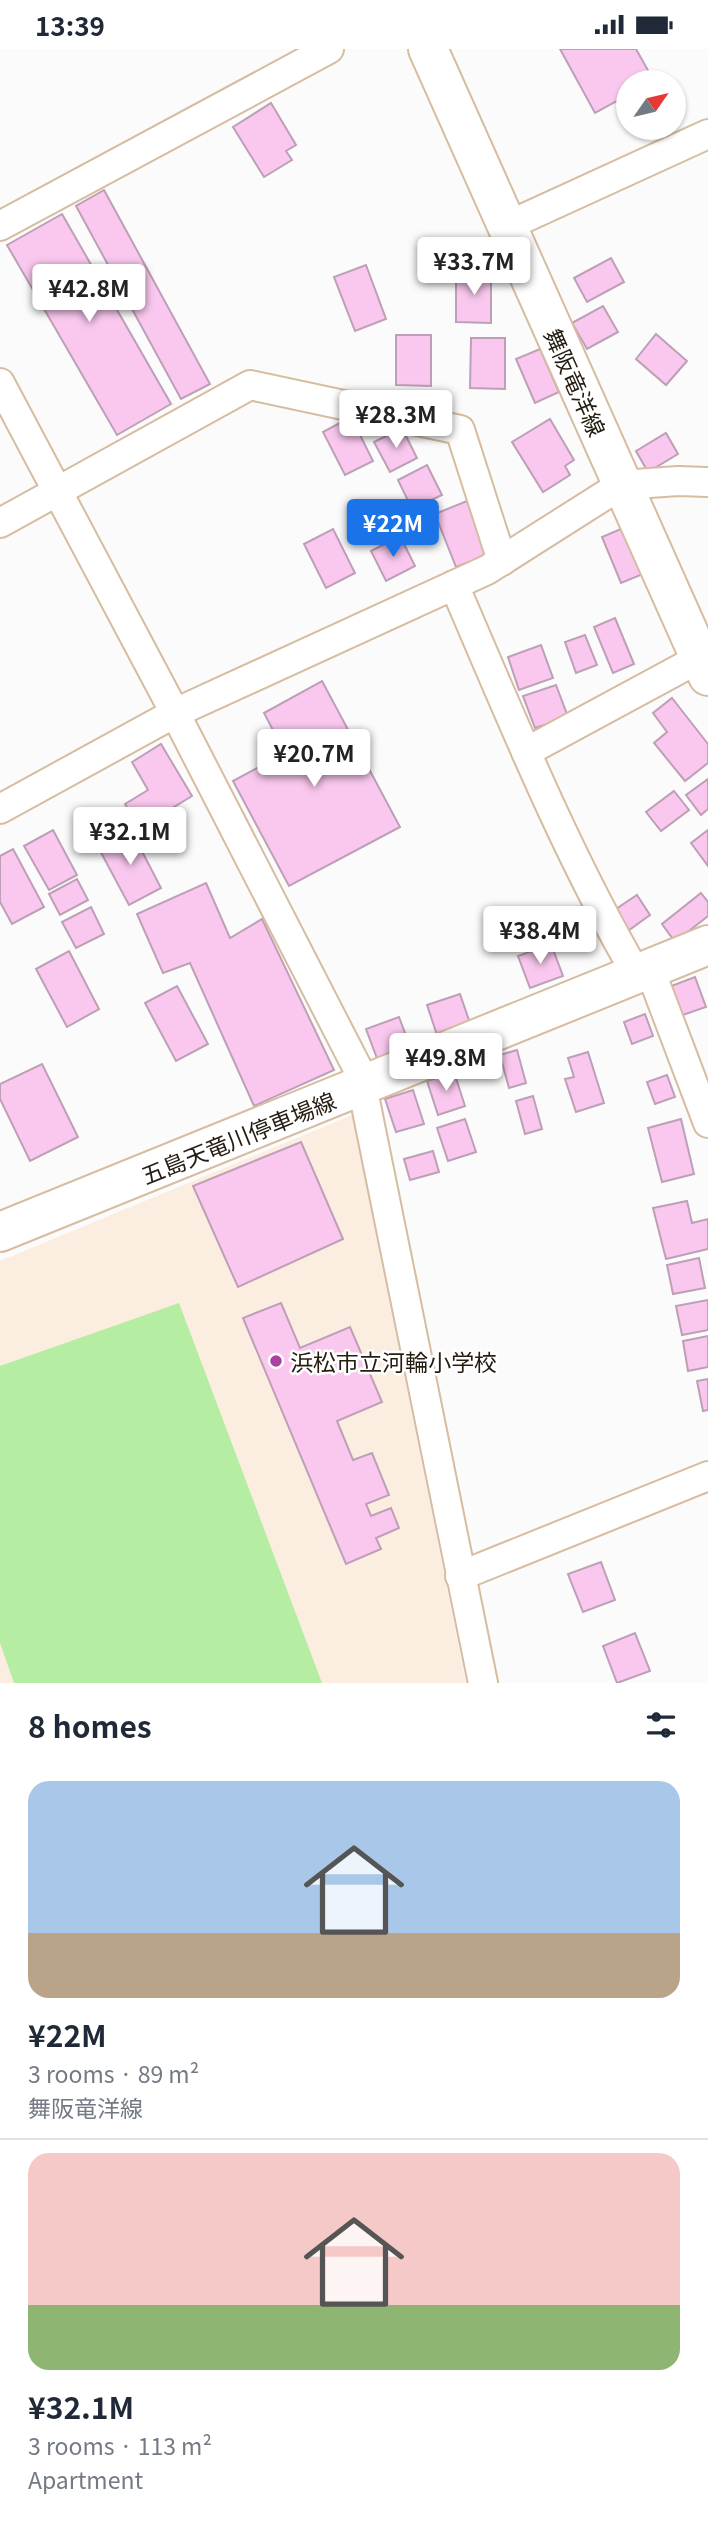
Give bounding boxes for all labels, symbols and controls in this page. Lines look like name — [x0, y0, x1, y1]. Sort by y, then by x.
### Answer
text: 13:39 — [35, 6, 105, 43]
north arrow — [616, 70, 686, 140]
map controls — [616, 70, 686, 140]
pin: ¥33.7M — [417, 237, 531, 297]
text: ¥33.7M — [433, 243, 515, 277]
pin: ¥42.8M — [32, 265, 146, 324]
text: ¥42.8M — [48, 270, 130, 304]
street label: 舞阪竜洋線 — [537, 323, 615, 441]
pin: ¥28.3M — [339, 391, 453, 450]
text: ¥28.3M — [355, 396, 437, 430]
pin: ¥22M — [352, 499, 434, 559]
text: ¥22M — [363, 505, 423, 539]
pin: ¥20.7M — [257, 729, 371, 789]
text: ¥20.7M — [273, 735, 355, 769]
pin: ¥32.1M — [73, 807, 187, 867]
text: ¥32.1M — [89, 813, 171, 847]
pin: ¥38.4M — [483, 907, 597, 966]
text: ¥38.4M — [499, 912, 581, 946]
pin: ¥49.8M — [389, 1033, 503, 1093]
text: ¥49.8M — [405, 1039, 487, 1073]
street label: 五島天竜川停車場線 — [136, 1082, 340, 1192]
place label: 浜松市立河輪小学校 — [290, 1344, 497, 1378]
marker: 浜松市立河輪小学校 — [268, 1353, 284, 1369]
text: 8 homes — [28, 1703, 152, 1747]
icon: filters — [642, 1706, 680, 1744]
icon: home — [291, 1827, 417, 1953]
text: ¥22M — [28, 2012, 107, 2056]
text: 3 rooms · 89 m² — [28, 2056, 199, 2090]
text: 舞阪竜洋線 — [28, 2090, 143, 2124]
icon: home — [291, 2199, 417, 2325]
text: ¥32.1M — [28, 2384, 134, 2428]
text: 3 rooms · 113 m² — [28, 2428, 212, 2462]
text: Apartment — [28, 2462, 143, 2496]

